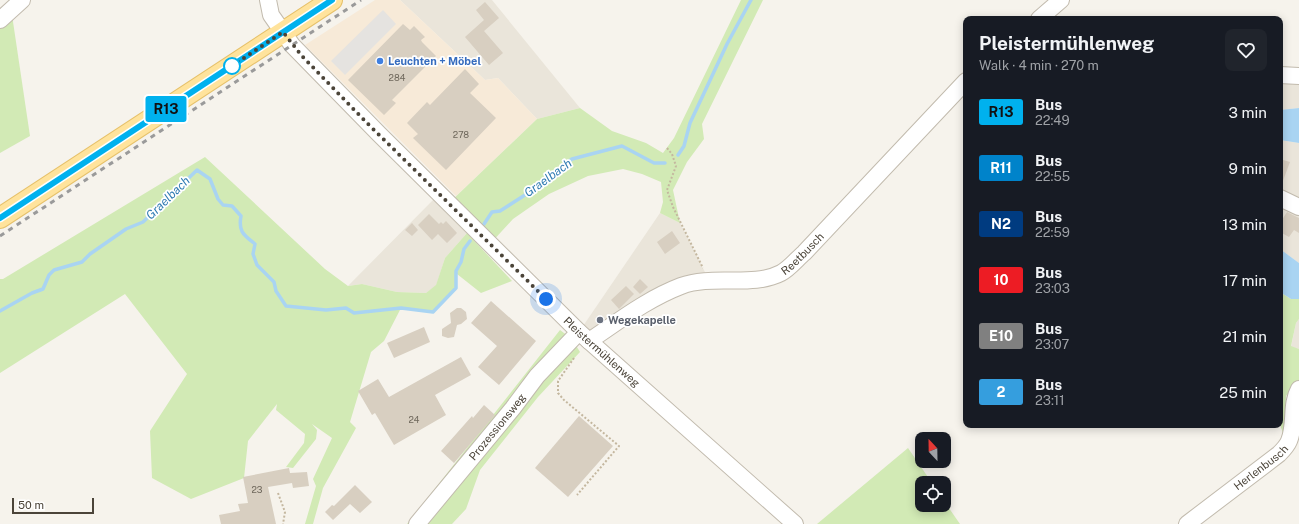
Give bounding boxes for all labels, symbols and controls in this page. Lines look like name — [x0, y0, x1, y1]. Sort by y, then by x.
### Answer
button: heart — [1225, 29, 1267, 71]
text: Pleistermühlenweg — [979, 32, 1154, 54]
place label: Leuchten + Möbel — [388, 55, 481, 67]
marker: Leuchten + Möbel — [375, 56, 385, 66]
unlabelled marker — [223, 57, 241, 75]
text: Walk · 4 min · 270 m — [979, 58, 1099, 73]
house number: 284 — [389, 72, 406, 83]
line badge: R13 — [143, 96, 189, 122]
text: Bus — [1035, 96, 1062, 113]
text: R13 — [153, 101, 179, 117]
text: R13 — [988, 104, 1014, 120]
text: 3 min — [1228, 104, 1267, 121]
text: 22:49 — [1035, 113, 1070, 128]
house number: 278 — [453, 129, 469, 140]
text: Bus — [1035, 152, 1062, 169]
water label: Graelbach — [521, 156, 575, 200]
text: R11 — [990, 160, 1012, 176]
text: 9 min — [1229, 160, 1267, 177]
text: 22:55 — [1035, 169, 1070, 184]
water label: Graelbach — [143, 174, 193, 222]
text: Bus — [1035, 208, 1062, 225]
text: N2 — [991, 216, 1011, 232]
text: 13 min — [1222, 216, 1267, 233]
text: 22:59 — [1035, 225, 1070, 240]
street label: Reetbusch — [779, 230, 826, 277]
text: Bus — [1035, 264, 1062, 281]
text: 10 — [993, 272, 1009, 288]
text: 17 min — [1223, 272, 1267, 289]
text: 23:03 — [1035, 281, 1070, 296]
your location — [536, 289, 556, 309]
street label: Pleistermühlenweg — [561, 314, 642, 389]
place label: Wegekapelle — [608, 314, 676, 326]
marker: Wegekapelle — [595, 315, 605, 325]
text: Bus — [1035, 320, 1062, 337]
text: E10 — [989, 328, 1013, 344]
text: 21 min — [1223, 328, 1267, 345]
text: 23:07 — [1035, 337, 1069, 352]
text: Bus — [1035, 376, 1062, 393]
text: 2 — [997, 384, 1005, 400]
text: 25 min — [1219, 384, 1267, 401]
street label: Prozessionsweg — [466, 391, 528, 462]
text: 23:11 — [1035, 393, 1064, 408]
house number: 24 — [408, 414, 420, 425]
north arrow — [915, 432, 951, 468]
map controls — [915, 432, 951, 512]
street label: Herlenbusch — [1231, 443, 1290, 492]
button: locate — [915, 476, 951, 512]
house number: 23 — [251, 484, 263, 495]
scale bar — [12, 496, 94, 515]
text: 50 m — [18, 499, 44, 511]

